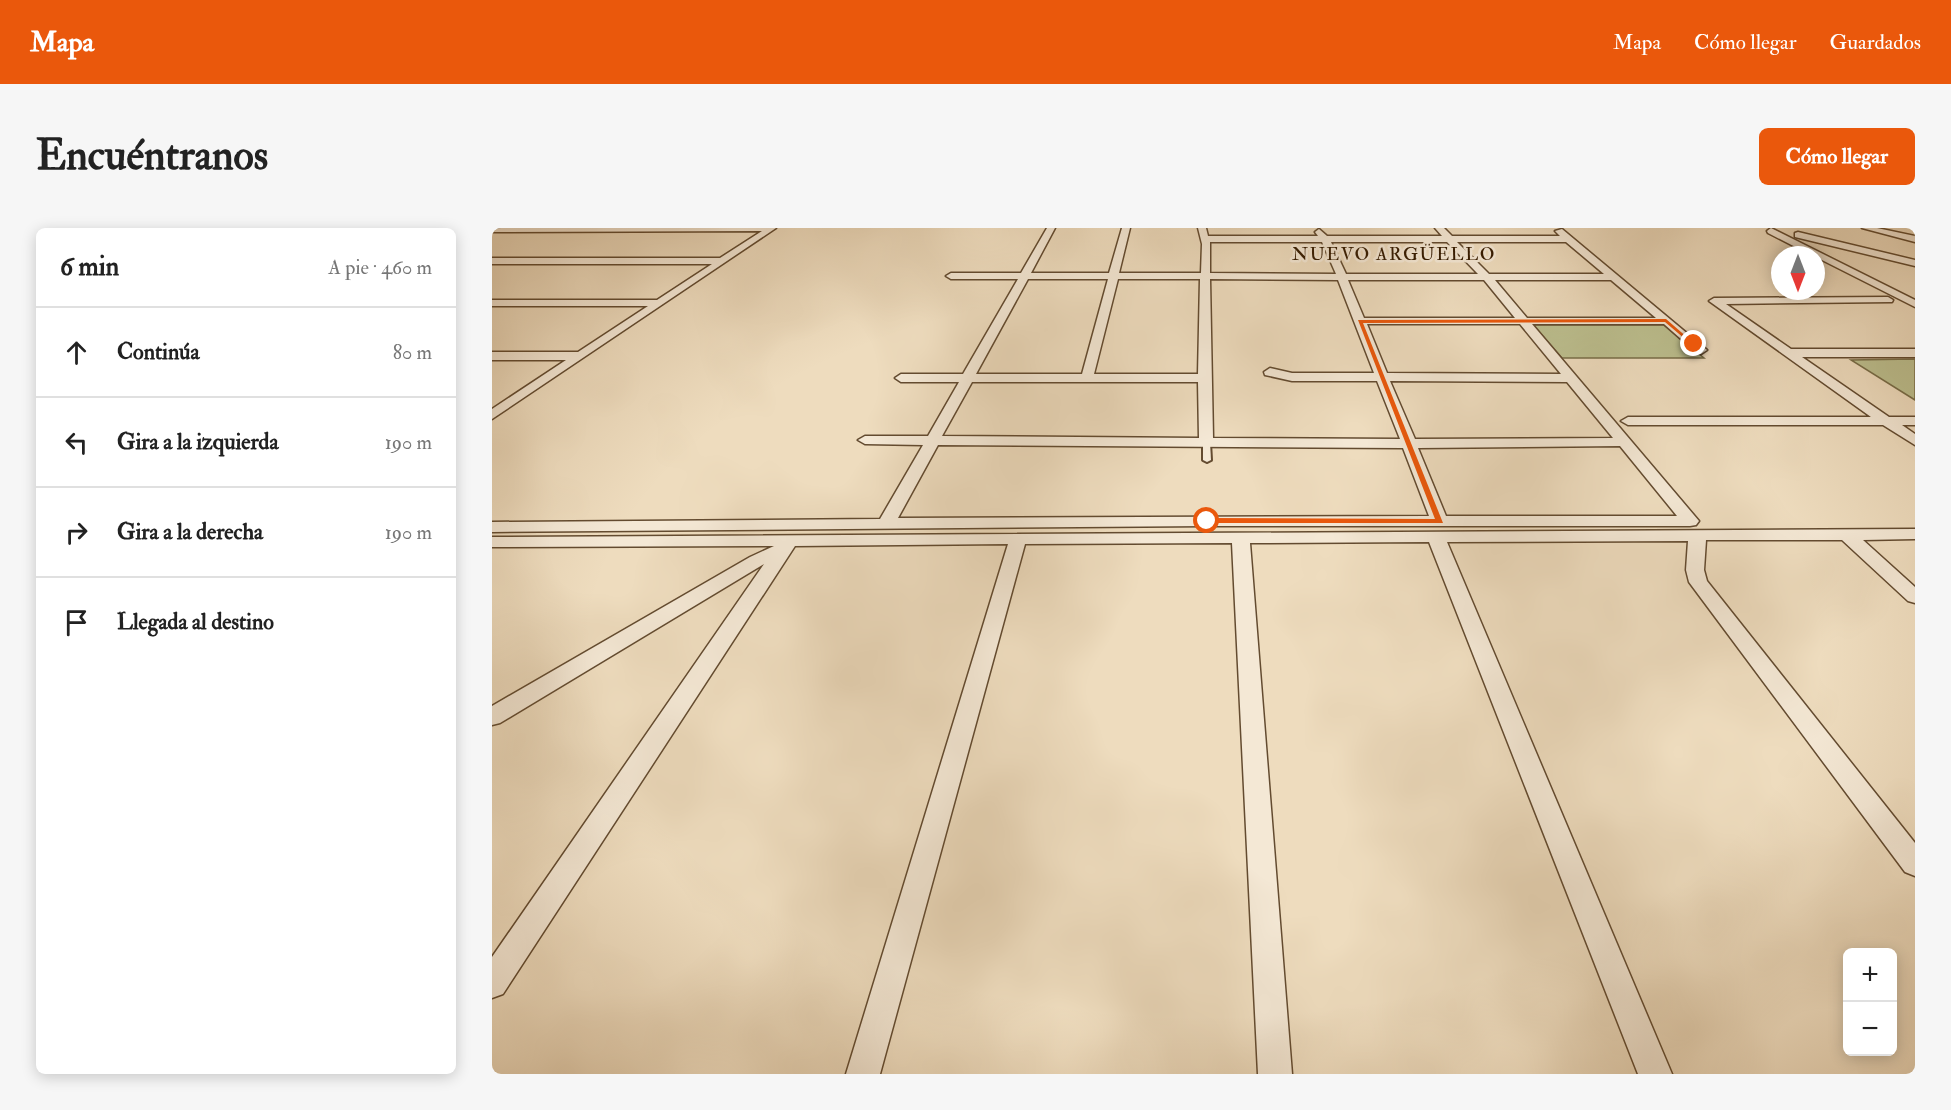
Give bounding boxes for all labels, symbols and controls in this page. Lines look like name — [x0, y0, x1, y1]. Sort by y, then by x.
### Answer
text: Mapa — [30, 25, 94, 60]
text: Mapa — [1613, 29, 1661, 56]
text: Cómo llegar — [1694, 29, 1797, 56]
text: Guardados — [1830, 29, 1921, 56]
button: Cómo llegar — [1759, 128, 1915, 185]
text: Encuéntranos — [36, 130, 268, 182]
district label: NUEVO ARGÜELLO — [1292, 243, 1496, 266]
north arrow — [1771, 246, 1825, 300]
text: 6 min — [60, 251, 119, 283]
text: A pie · 460 m — [328, 255, 432, 280]
route end — [1680, 330, 1706, 356]
icon: ahead — [60, 336, 93, 369]
text: Continúa — [117, 338, 200, 366]
text: 80 m — [393, 340, 432, 365]
icon: left — [60, 426, 93, 459]
text: Gira a la izquierda — [117, 428, 278, 456]
text: 190 m — [385, 430, 432, 455]
route start — [1193, 507, 1219, 533]
icon: right — [60, 516, 93, 549]
text: Gira a la derecha — [117, 518, 263, 546]
text: 190 m — [385, 520, 432, 545]
icon: arrive — [60, 606, 93, 639]
text: Llegada al destino — [117, 608, 274, 636]
map controls — [1843, 948, 1897, 1056]
button: + — [1843, 948, 1897, 1002]
button: − — [1843, 1002, 1897, 1056]

